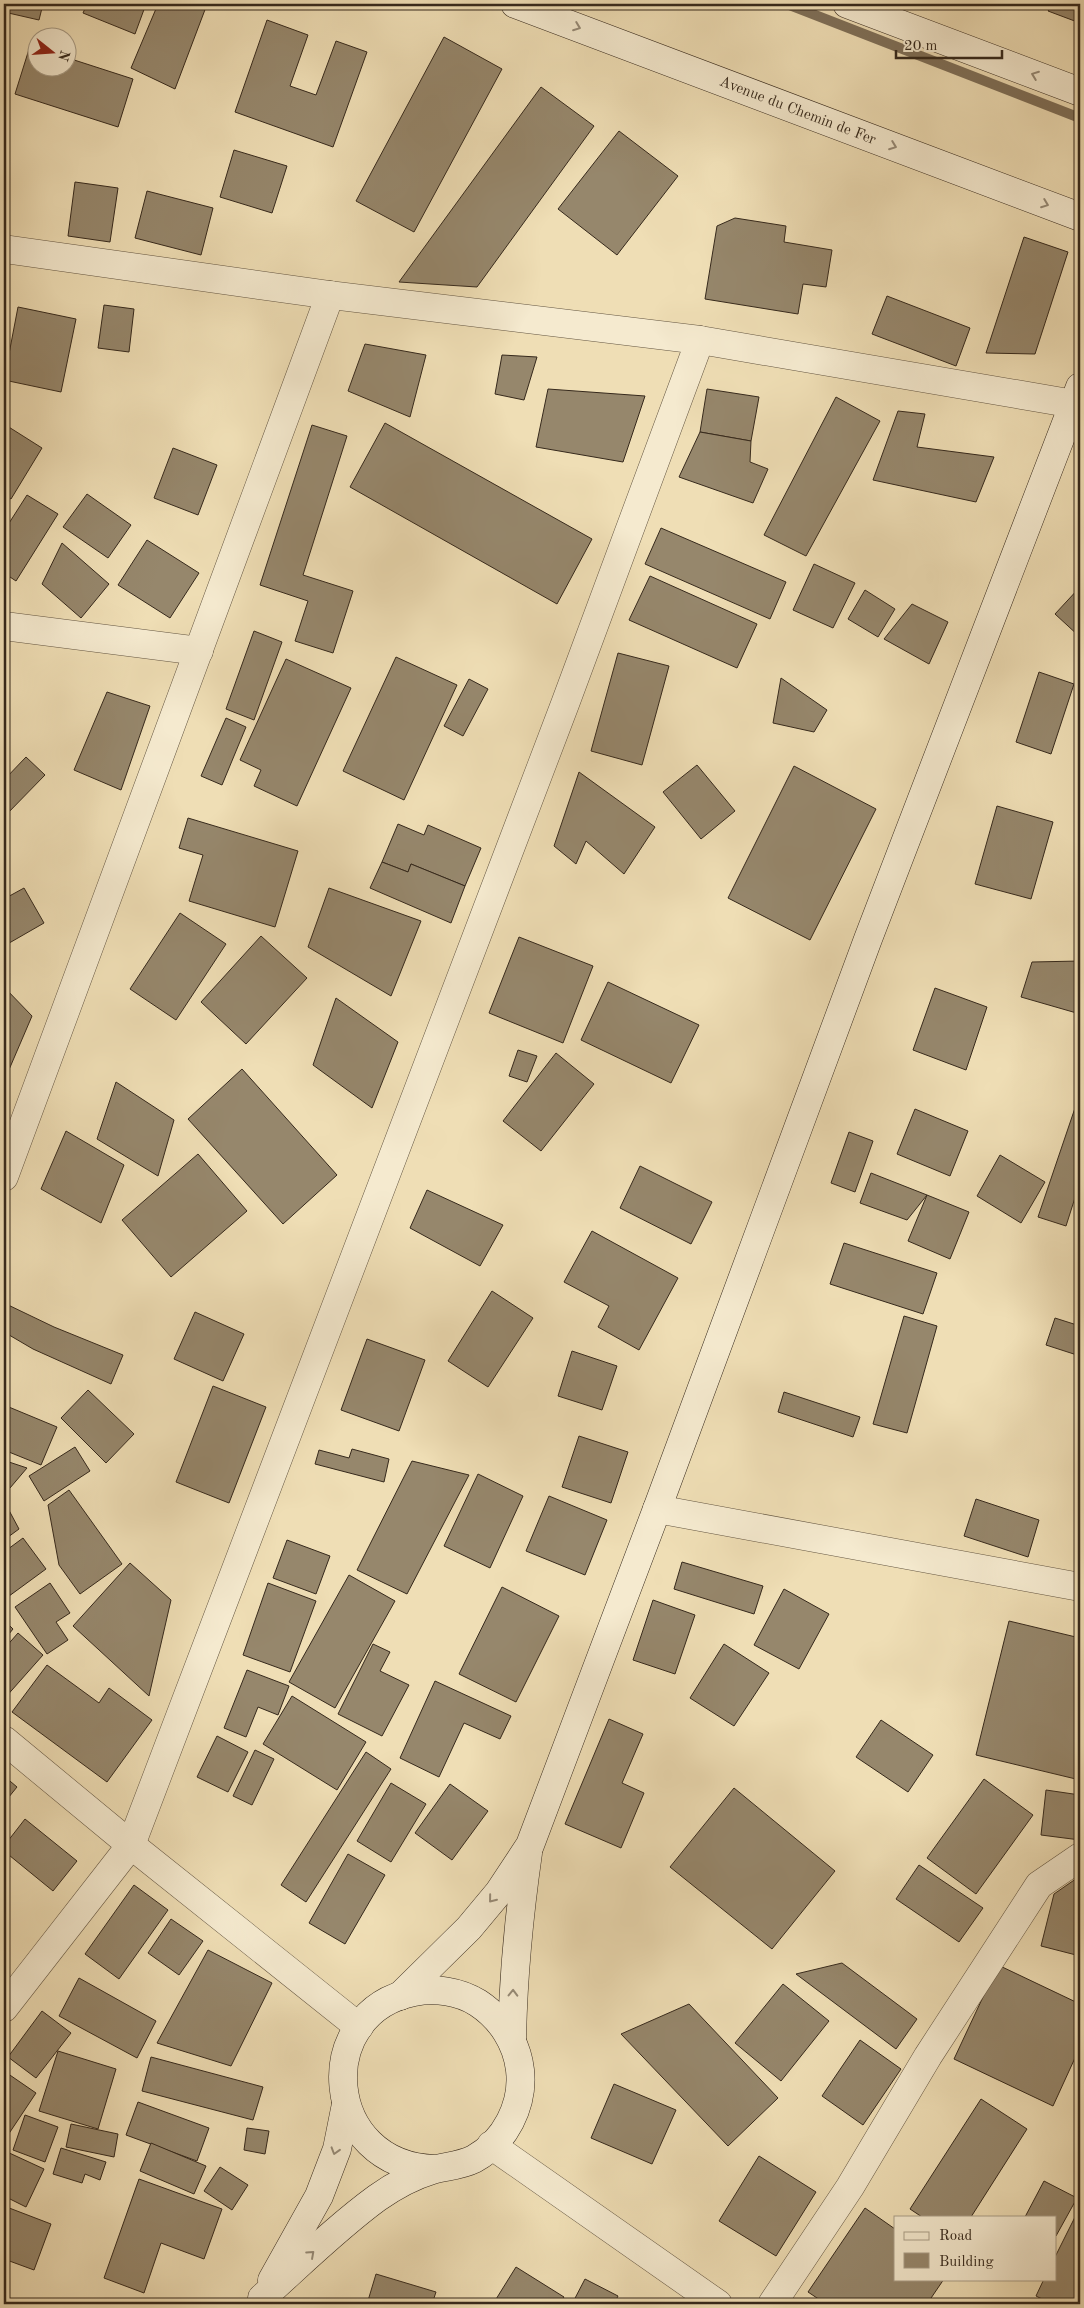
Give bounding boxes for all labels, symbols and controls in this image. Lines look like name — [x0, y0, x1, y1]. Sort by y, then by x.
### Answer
one-way arrow — [573, 21, 581, 31]
north arrow — [28, 28, 78, 78]
scale bar — [896, 28, 1003, 60]
text: 20 m — [904, 39, 938, 54]
text: N — [55, 48, 72, 63]
one-way arrow — [1031, 71, 1039, 81]
street label: Avenue du Chemin de Fer — [717, 75, 878, 148]
one-way arrow — [888, 140, 897, 150]
one-way arrow — [1040, 198, 1049, 208]
one-way arrow — [489, 1894, 498, 1903]
one-way arrow — [508, 1988, 518, 1996]
one-way arrow — [331, 2147, 341, 2155]
legend — [894, 2216, 1056, 2280]
text: Road — [939, 2229, 973, 2244]
one-way arrow — [306, 2251, 315, 2260]
text: Building — [939, 2255, 994, 2270]

